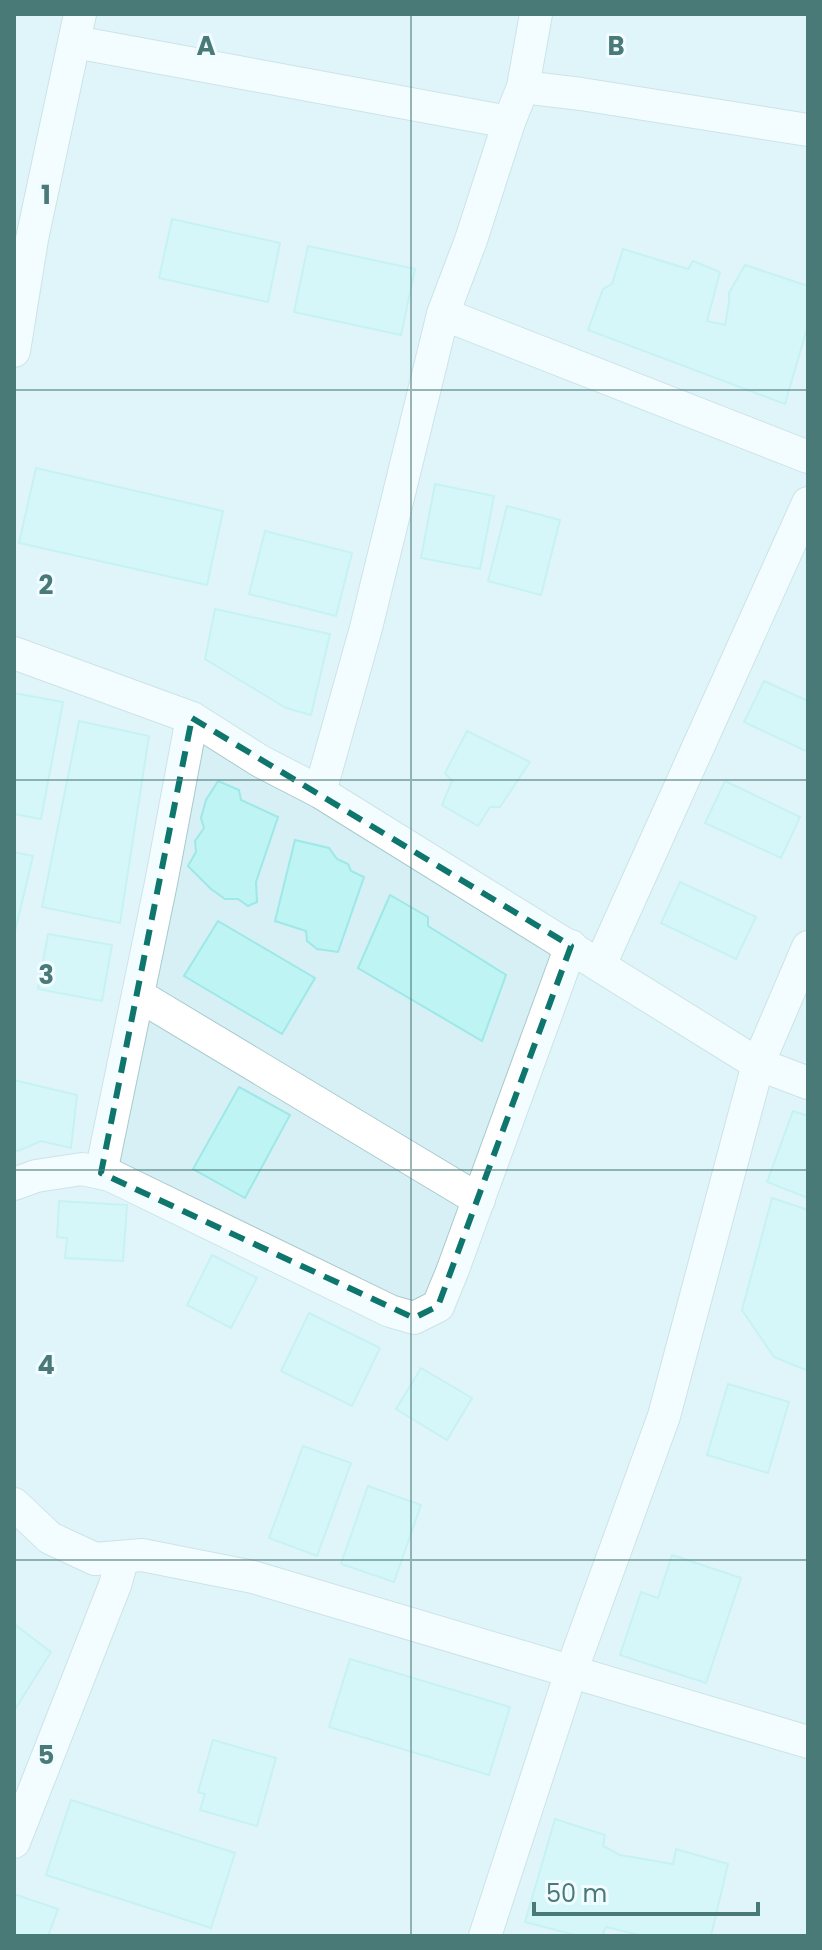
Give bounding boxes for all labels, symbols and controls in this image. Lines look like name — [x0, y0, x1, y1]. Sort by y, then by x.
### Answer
text: A — [196, 28, 216, 64]
text: B — [607, 28, 625, 64]
text: 1 — [41, 177, 51, 213]
text: 2 — [39, 567, 54, 603]
text: 3 — [38, 957, 54, 993]
text: 4 — [37, 1347, 55, 1383]
text: 5 — [38, 1737, 54, 1773]
scale bar — [534, 1866, 758, 1916]
text: 50 m — [546, 1877, 607, 1910]

